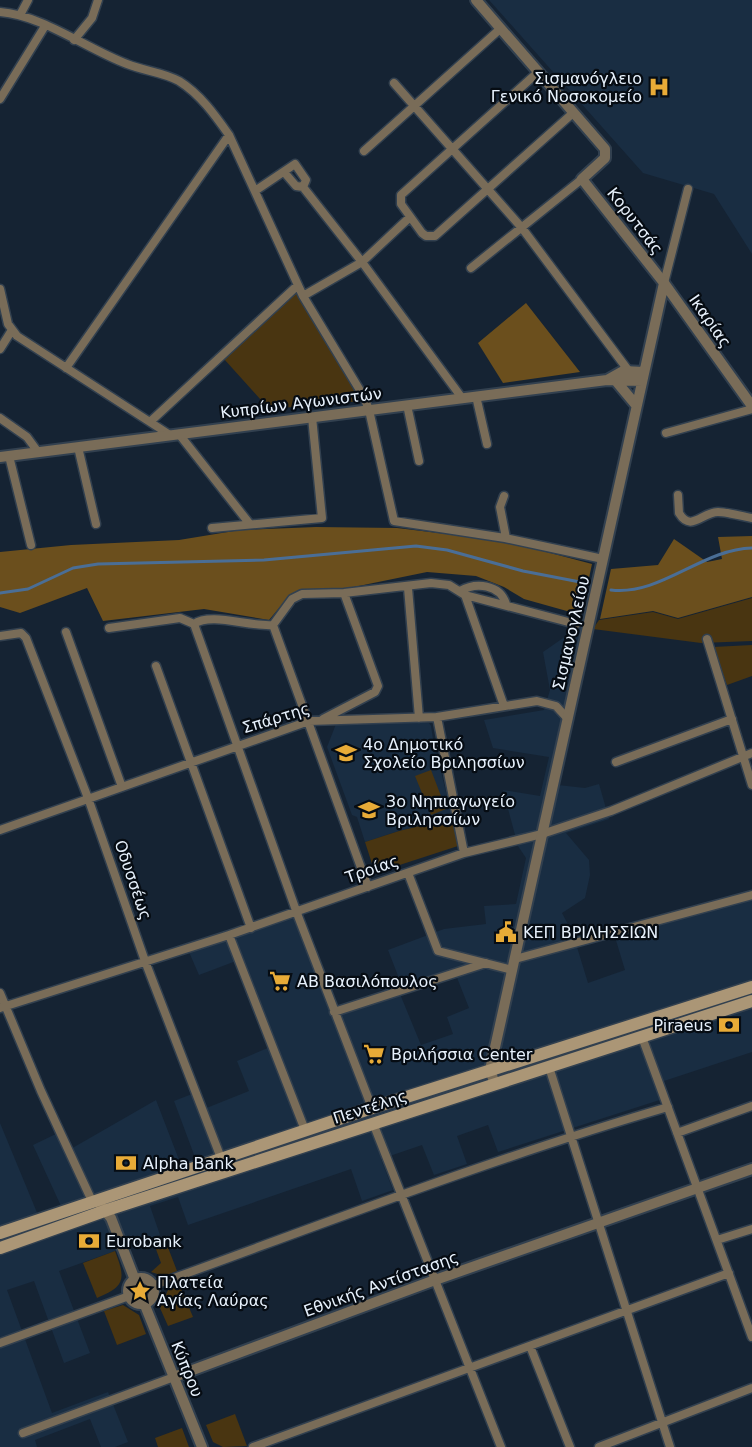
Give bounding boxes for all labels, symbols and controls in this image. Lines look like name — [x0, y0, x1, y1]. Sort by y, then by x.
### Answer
place label: Σισμανόγλειο Γενικό Νοσοκομείο — [491, 69, 642, 106]
hospital icon: Σισμανόγλειο Γενικό Νοσοκομείο — [647, 75, 671, 99]
street label: Κορυτσάς — [603, 184, 667, 258]
street label: Ικαρίας — [685, 291, 735, 351]
street label: Κυπρίων Αγωνιστών — [219, 384, 383, 422]
street label: Σισμανογλείου — [549, 574, 593, 692]
street label: Σπάρτης — [240, 699, 312, 737]
place label: 4o Δημοτικό Σχολείο Βριλησσίων — [363, 735, 525, 772]
school or university icon: 4o Δημοτικό Σχολείο Βριλησσίων — [334, 741, 358, 765]
place label: 3ο Νηπιαγωγείο Βριλησσίων — [386, 792, 515, 829]
school or university icon: 3ο Νηπιαγωγείο Βριλησσίων — [357, 798, 381, 822]
street label: Οδυσσέως — [110, 837, 156, 923]
street label: Τροίας — [342, 851, 401, 887]
public building icon: ΚΕΠ ΒΡΙΛΗΣΣΙΩΝ — [494, 920, 518, 944]
place label: ΚΕΠ ΒΡΙΛΗΣΣΙΩΝ — [523, 923, 658, 942]
supermarket icon: ΑΒ Βασιλόπουλος — [268, 969, 292, 993]
place label: ΑΒ Βασιλόπουλος — [297, 972, 438, 991]
bank icon: Piraeus — [717, 1013, 741, 1037]
place label: Piraeus — [654, 1016, 712, 1035]
supermarket icon: Βριλήσσια Center — [362, 1042, 386, 1066]
place label: Βριλήσσια Center — [391, 1045, 533, 1064]
street label: Πεντέλης — [330, 1086, 410, 1128]
bank icon: Alpha Bank — [114, 1151, 138, 1175]
place label: Alpha Bank — [143, 1154, 235, 1173]
bank icon: Eurobank — [77, 1229, 101, 1253]
place label: Eurobank — [106, 1232, 182, 1251]
street label: Εθνικής Αντίστασης — [301, 1247, 461, 1321]
place label: Πλατεία Αγίας Λαύρας — [157, 1273, 269, 1310]
place icon: Πλατεία Αγίας Λαύρας — [128, 1279, 152, 1303]
street label: Κύπρου — [167, 1338, 207, 1400]

